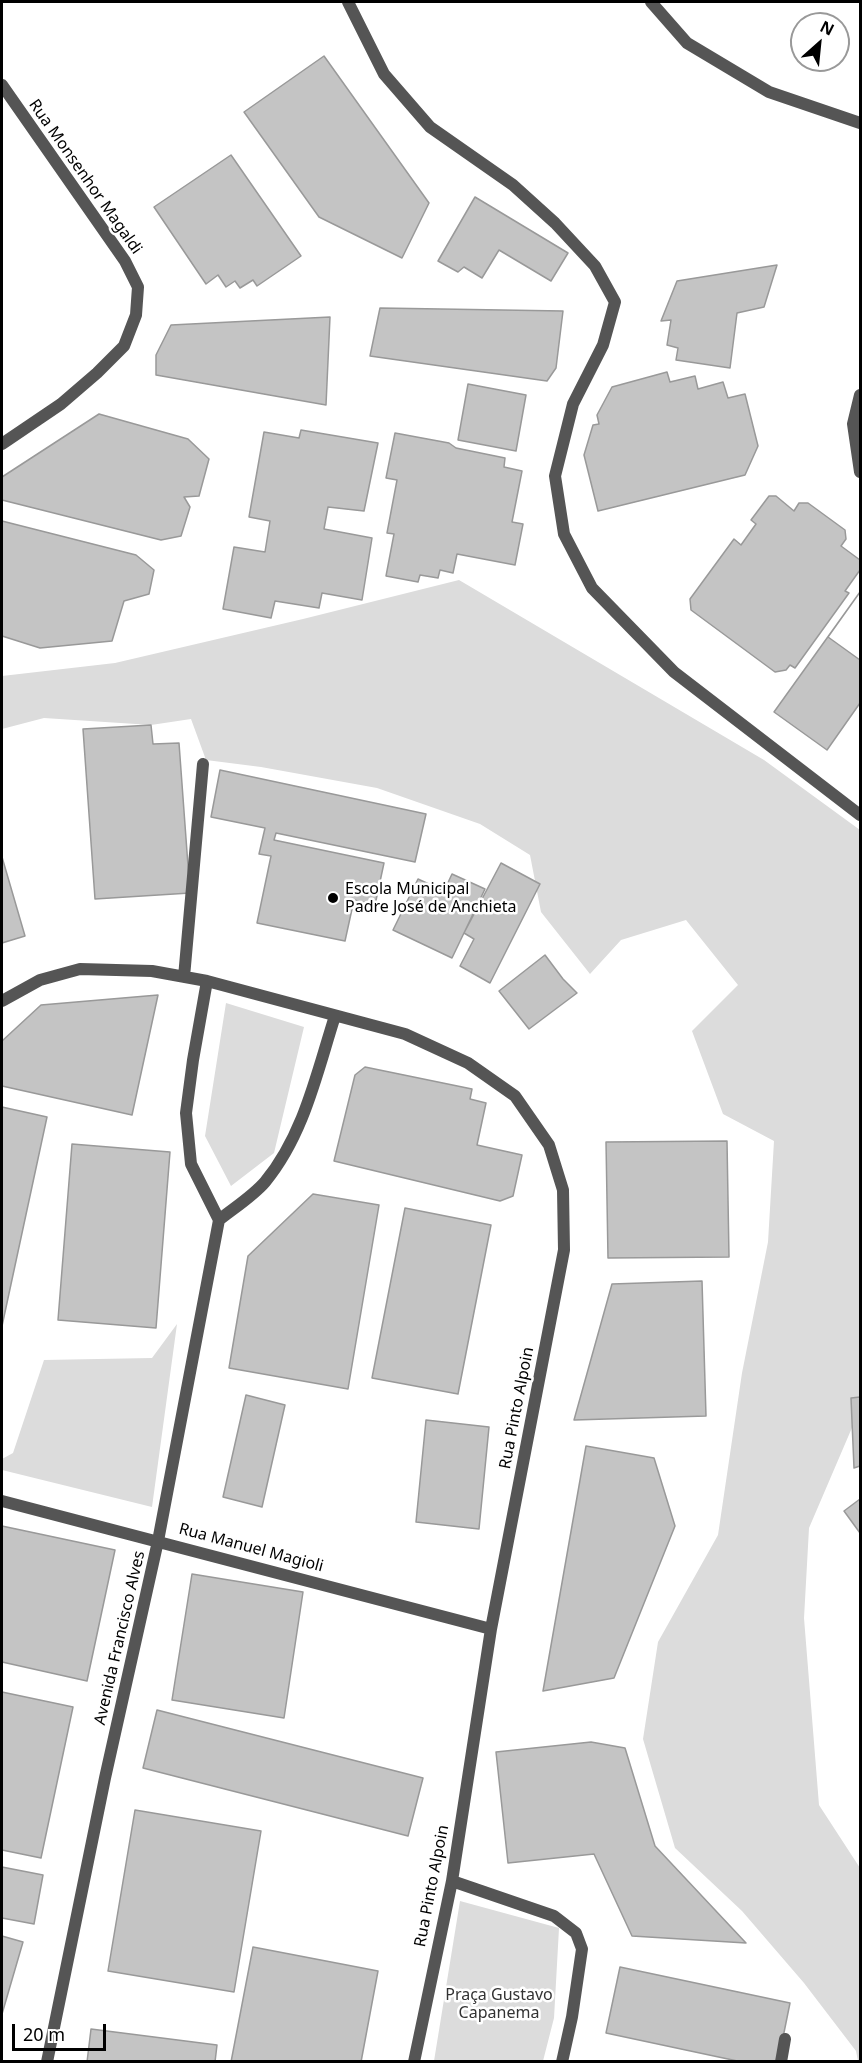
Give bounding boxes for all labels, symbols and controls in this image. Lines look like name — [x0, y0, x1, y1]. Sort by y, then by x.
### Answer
north arrow — [790, 12, 850, 72]
text: N — [816, 15, 838, 40]
street label: Rua Monsenhor Magaldi — [24, 96, 146, 258]
place label: Escola Municipal Padre José de Anchieta — [345, 879, 516, 917]
marker: Escola Municipal Padre José de Anchieta — [326, 891, 340, 905]
street label: Rua Pinto Alpoin — [496, 1345, 538, 1471]
street label: Rua Manuel Magioli — [177, 1519, 325, 1577]
street label: Avenida Francisco Alves — [91, 1549, 149, 1727]
street label: Rua Pinto Alpoin — [411, 1823, 453, 1949]
park label: Praça Gustavo Capanema — [445, 1985, 553, 2023]
scale bar — [15, 2012, 110, 2050]
text: 20 m — [23, 2022, 65, 2046]

